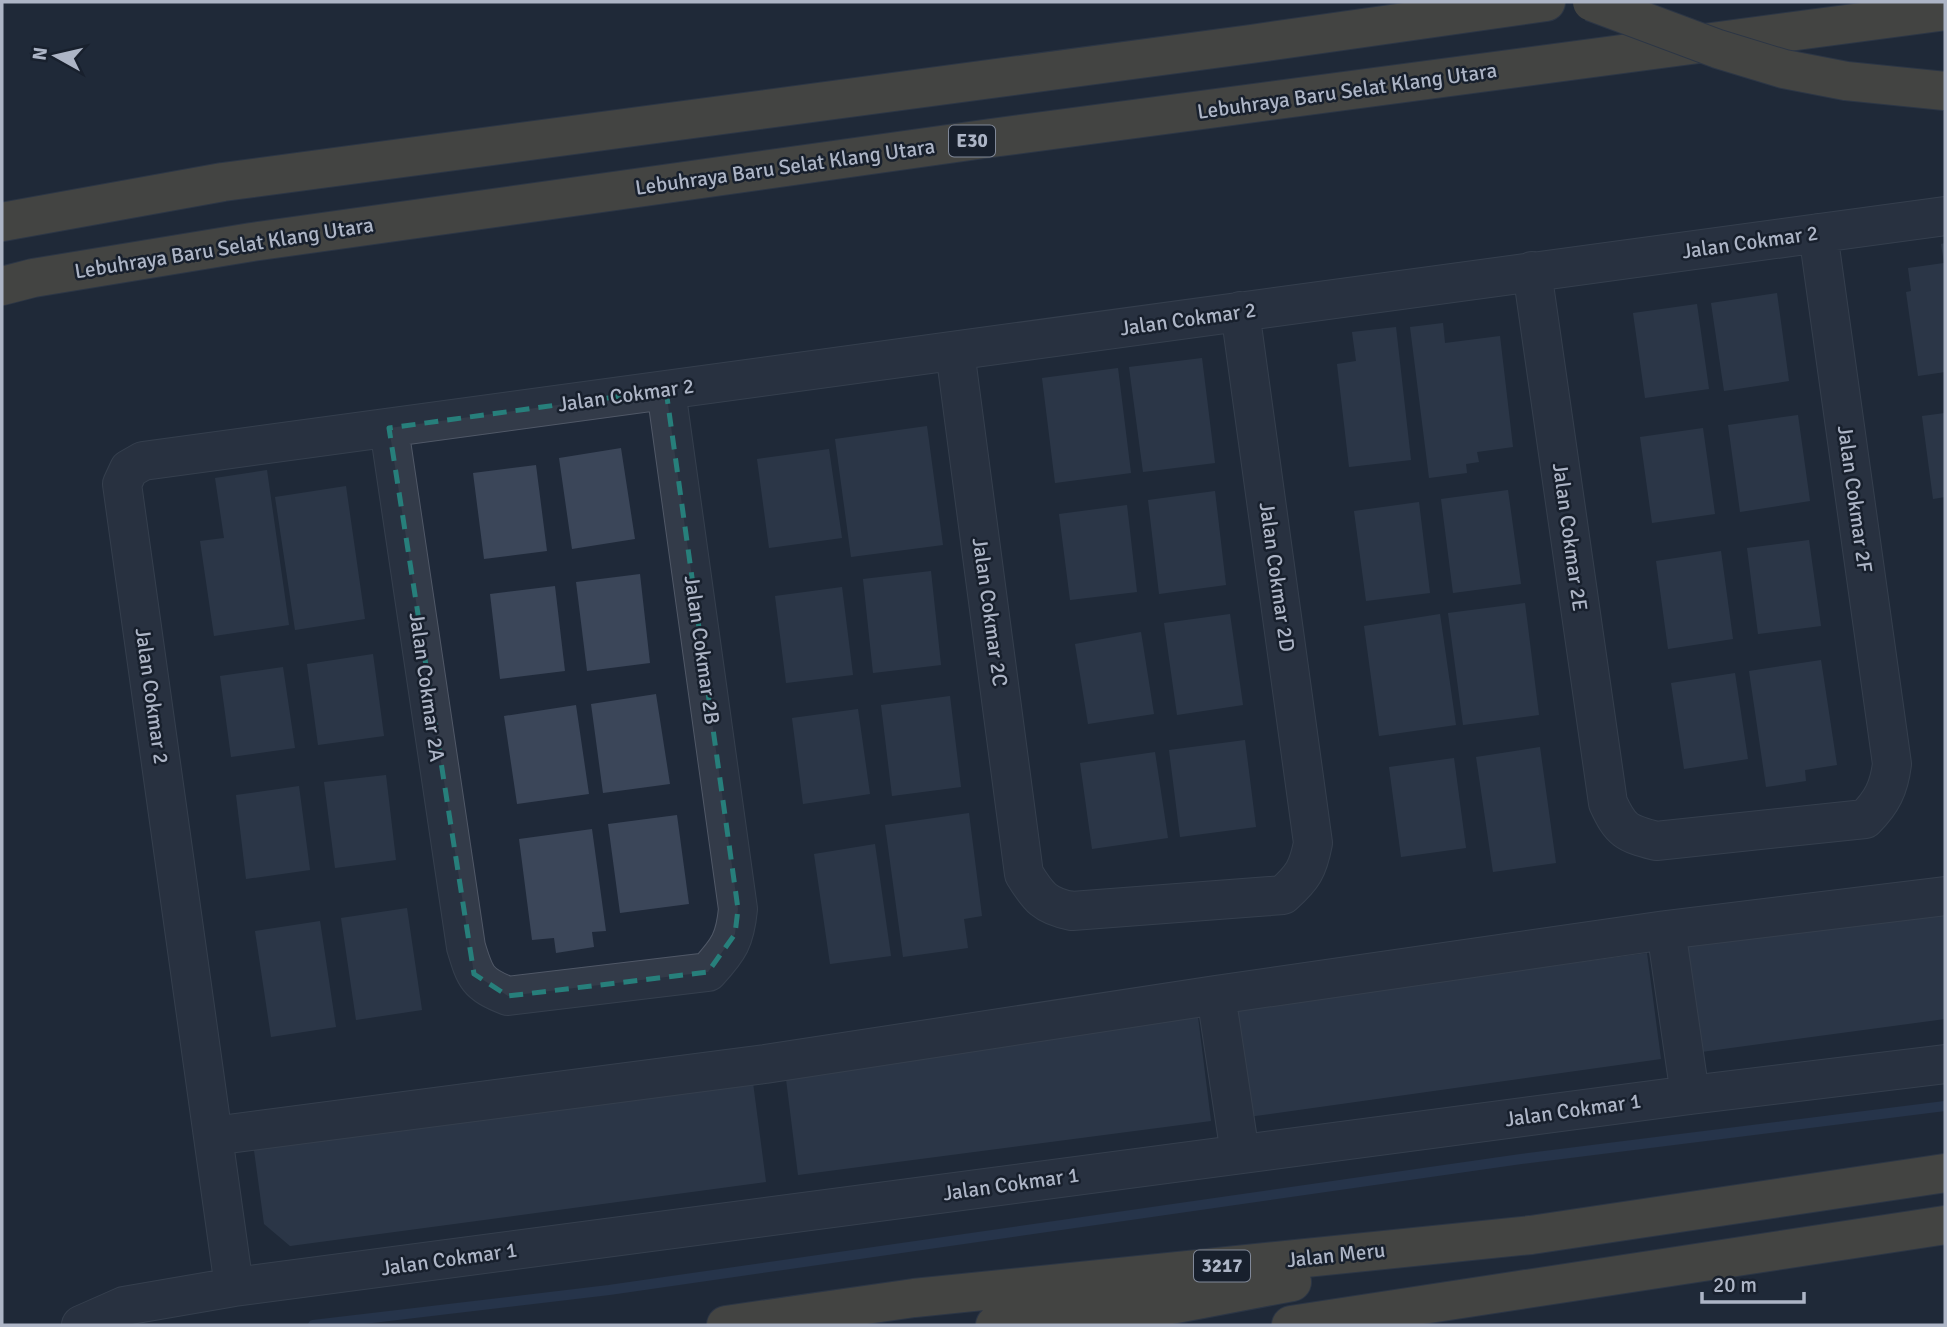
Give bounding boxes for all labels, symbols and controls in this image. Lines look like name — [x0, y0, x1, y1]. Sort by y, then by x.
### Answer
north arrow — [21, 21, 91, 91]
text: N — [27, 46, 53, 62]
street label: Lebuhraya Baru Selat Klang Utara — [1195, 57, 1499, 125]
road number: E30 — [949, 125, 995, 156]
street label: Lebuhraya Baru Selat Klang Utara — [633, 133, 937, 201]
street label: Lebuhraya Baru Selat Klang Utara — [73, 212, 375, 284]
street label: Jalan Cokmar 2 — [1680, 220, 1820, 264]
street label: Jalan Cokmar 2 — [1118, 297, 1258, 341]
street label: Jalan Cokmar 2 — [556, 373, 696, 417]
street label: Jalan Cokmar 2F — [1832, 424, 1878, 574]
street label: Jalan Cokmar 2E — [1547, 461, 1593, 613]
street label: Jalan Cokmar 2D — [1254, 500, 1300, 654]
street label: Jalan Cokmar 2C — [967, 536, 1013, 688]
street label: Jalan Cokmar 2B — [679, 574, 725, 726]
street label: Jalan Cokmar 2A — [404, 611, 450, 763]
street label: Jalan Cokmar 2 — [130, 626, 174, 766]
street label: Jalan Cokmar 1 — [1503, 1088, 1643, 1132]
street label: Jalan Cokmar 1 — [941, 1162, 1081, 1206]
street label: Jalan Cokmar 1 — [379, 1237, 519, 1281]
street label: Jalan Meru — [1285, 1237, 1387, 1273]
road number: 3217 — [1194, 1250, 1250, 1282]
scale bar — [1702, 1260, 1804, 1304]
text: 20 m — [1713, 1272, 1757, 1298]

